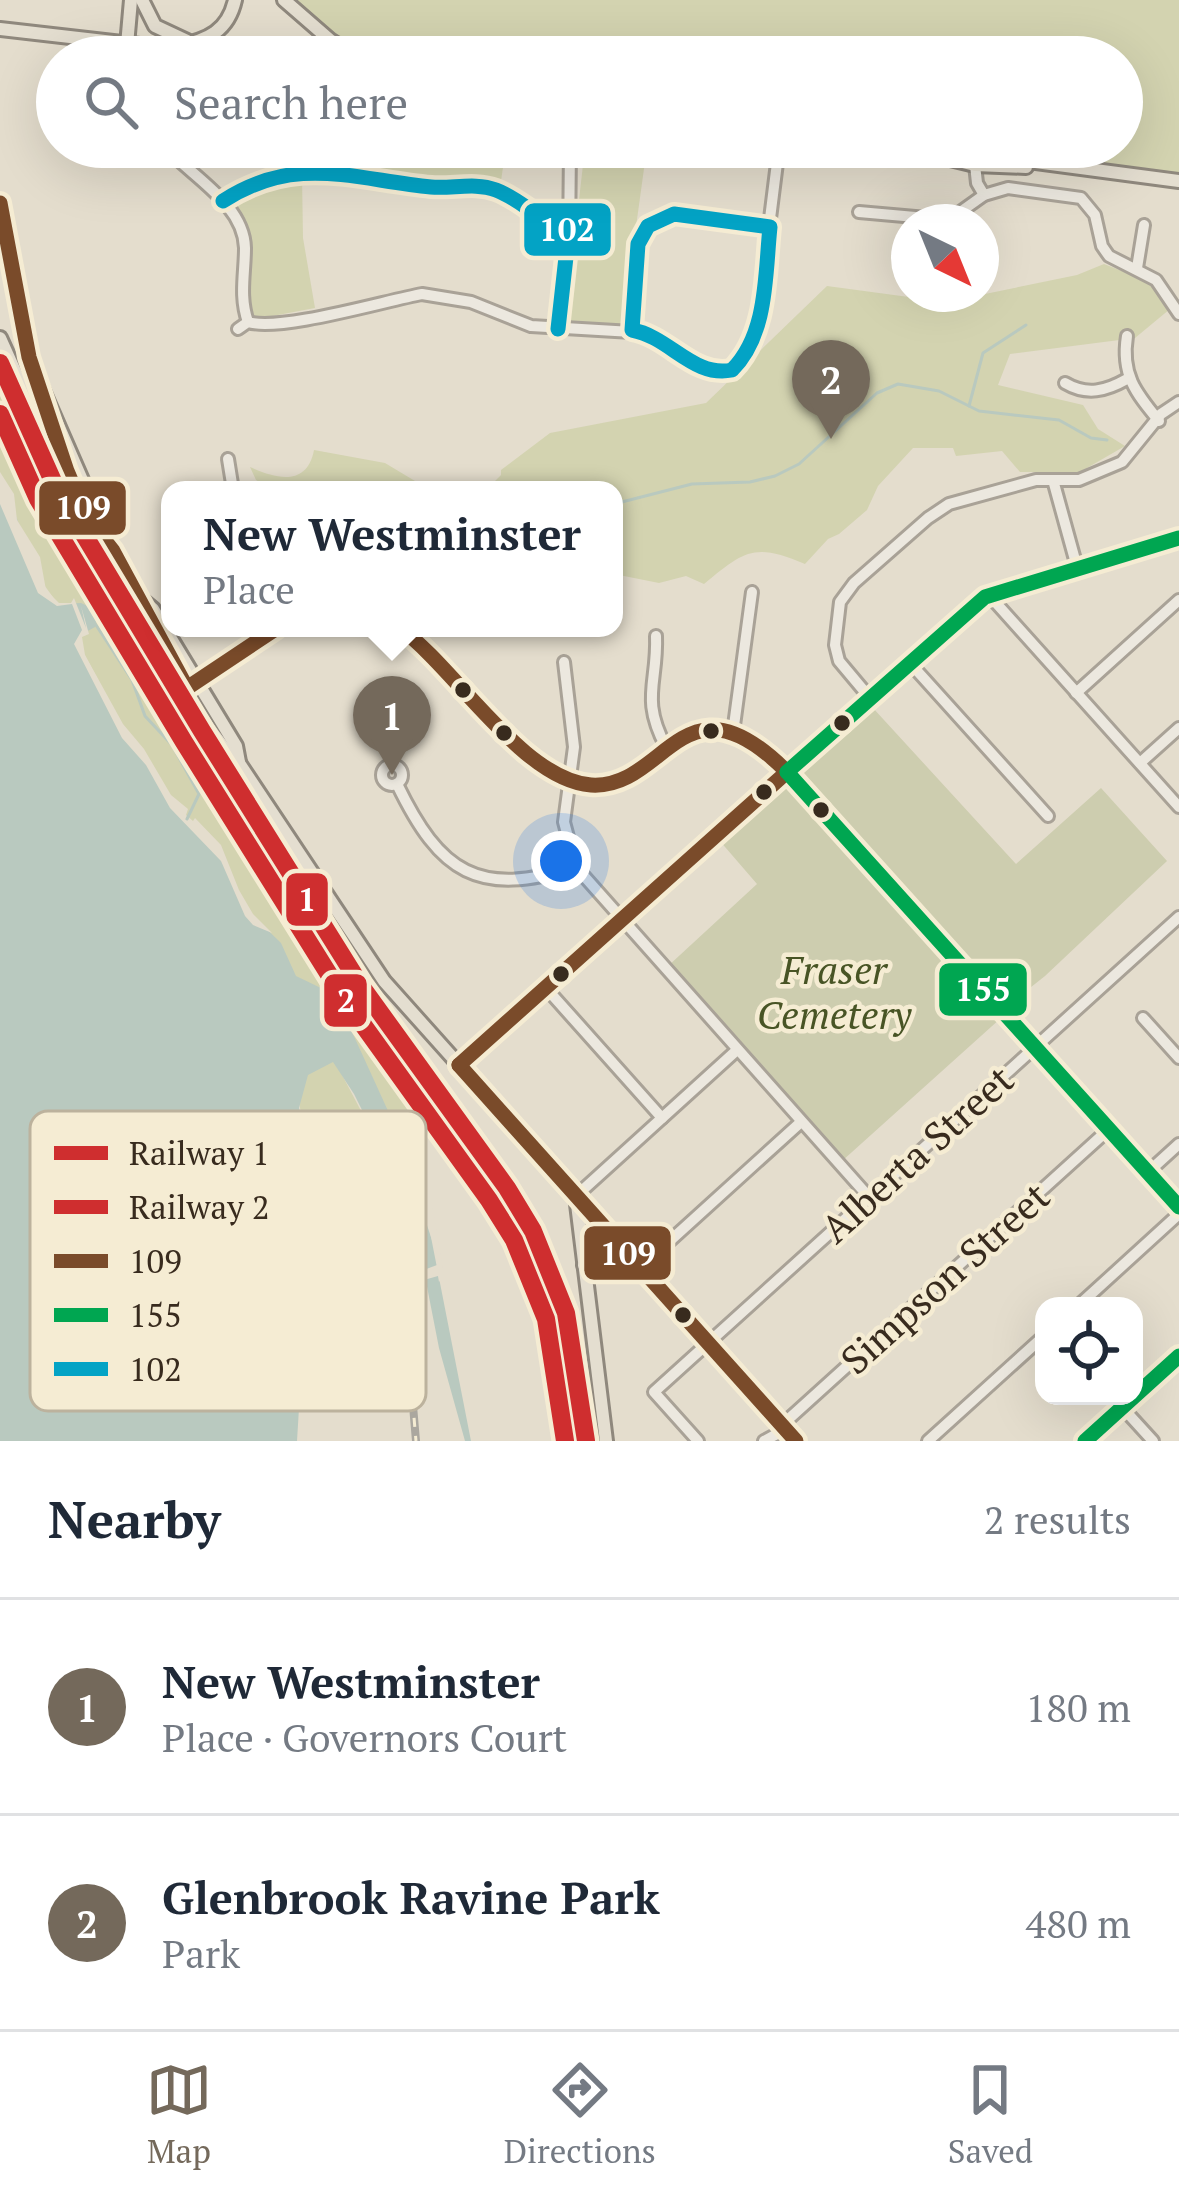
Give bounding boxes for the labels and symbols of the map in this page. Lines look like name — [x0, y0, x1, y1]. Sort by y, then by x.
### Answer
line badge: 102 — [522, 201, 613, 258]
north arrow — [891, 204, 999, 312]
text: 102 — [539, 207, 595, 250]
pin: 2 — [792, 340, 870, 439]
line badge: 109 — [37, 479, 128, 537]
text: 109 — [55, 485, 111, 528]
pin: 1 — [353, 676, 431, 775]
unlabelled marker — [452, 679, 474, 701]
unlabelled marker — [831, 712, 853, 734]
unlabelled marker — [700, 720, 722, 742]
unlabelled marker — [493, 722, 515, 744]
unlabelled marker — [753, 781, 775, 803]
unlabelled marker — [810, 799, 832, 821]
your location — [531, 831, 591, 891]
line badge: 1 — [284, 871, 330, 928]
text: 1 — [298, 877, 316, 920]
park label: Fraser Cemetery — [757, 943, 912, 1040]
line badge: 155 — [937, 961, 1029, 1018]
unlabelled marker — [550, 963, 572, 985]
text: 155 — [955, 967, 1011, 1010]
line badge: 2 — [322, 972, 369, 1029]
text: 2 — [337, 978, 355, 1021]
street label: Alberta Street — [809, 1053, 1024, 1254]
legend — [30, 1111, 426, 1411]
text: Railway 1 — [129, 1131, 270, 1174]
street label: Simpson Street — [829, 1170, 1060, 1385]
text: Railway 2 — [129, 1185, 270, 1228]
line badge: 109 — [582, 1224, 673, 1282]
text: 109 — [600, 1231, 656, 1274]
text: 109 — [129, 1239, 182, 1282]
text: 155 — [129, 1293, 182, 1336]
unlabelled marker — [672, 1304, 694, 1326]
text: 102 — [129, 1347, 182, 1390]

